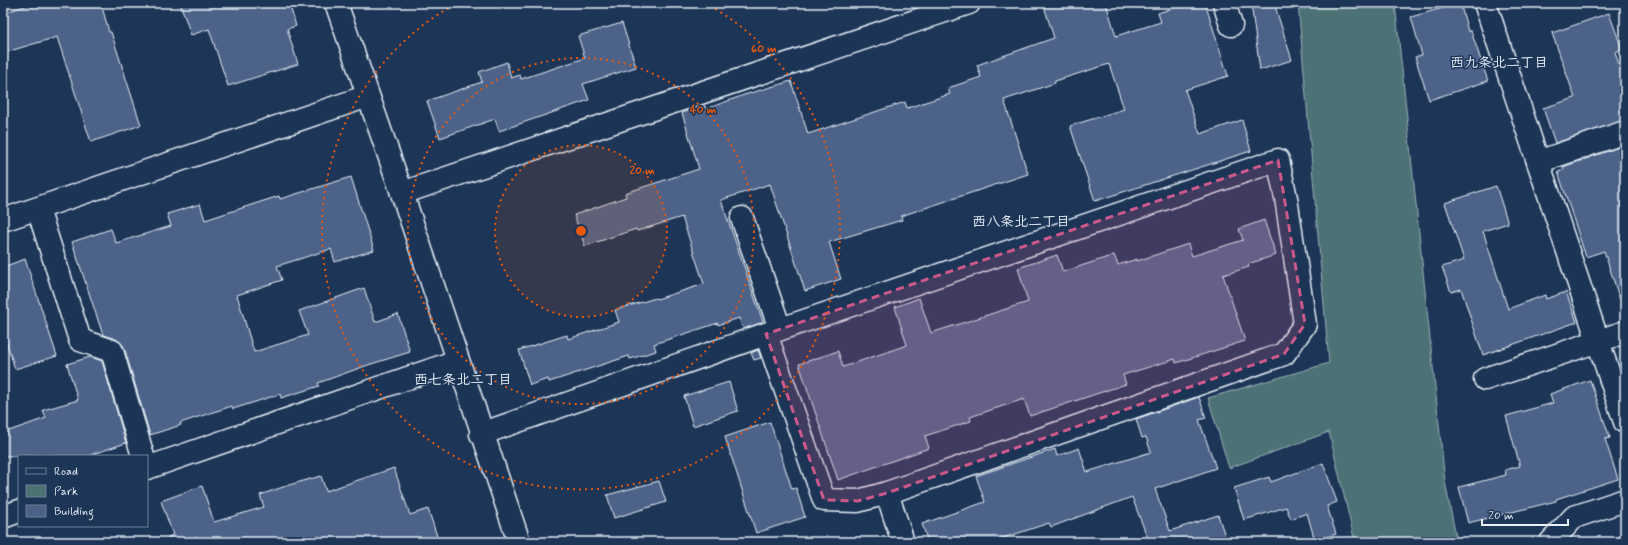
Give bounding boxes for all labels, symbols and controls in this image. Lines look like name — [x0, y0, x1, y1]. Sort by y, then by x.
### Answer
text: 60 m — [751, 41, 777, 57]
district label: 西九条北二丁目 — [1450, 54, 1548, 72]
text: 40 m — [690, 102, 717, 118]
text: 20 m — [629, 163, 655, 179]
district label: 西八条北二丁目 — [972, 213, 1070, 231]
centre of rings — [574, 224, 588, 238]
district label: 西七条北二丁目 — [414, 371, 512, 389]
legend — [18, 455, 148, 527]
text: Road — [54, 464, 78, 480]
text: Park — [54, 484, 78, 500]
scale bar — [1482, 501, 1568, 527]
text: Building — [54, 504, 94, 521]
text: 20 m — [1488, 508, 1514, 524]

